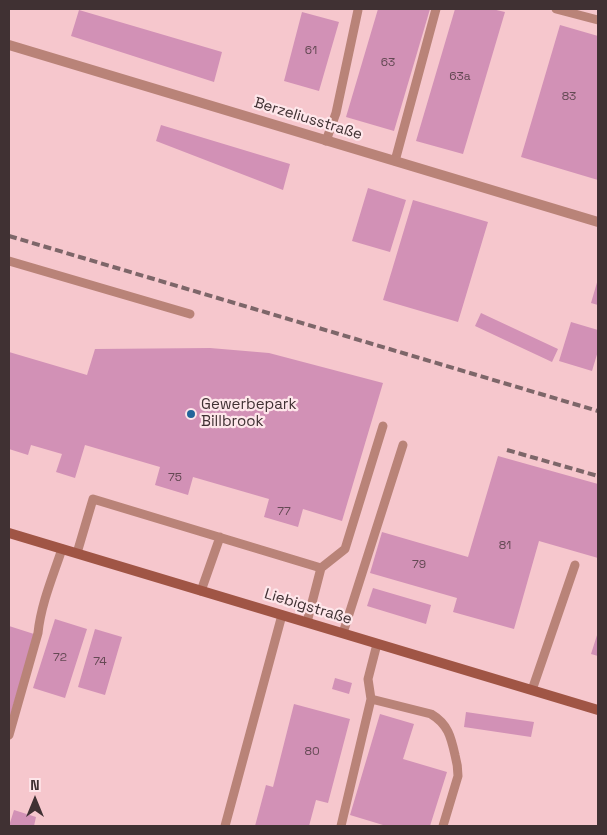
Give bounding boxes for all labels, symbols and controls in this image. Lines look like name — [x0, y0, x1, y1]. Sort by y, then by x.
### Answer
house number: 61 — [305, 44, 317, 58]
house number: 63 — [381, 56, 395, 70]
house number: 63a — [449, 70, 471, 84]
house number: 83 — [562, 90, 576, 104]
street label: Berzeliusstraße — [252, 94, 364, 144]
place label: Gewerbepark Billbrook — [201, 396, 297, 431]
marker: Gewerbepark Billbrook — [185, 408, 197, 420]
house number: 75 — [168, 471, 182, 485]
house number: 77 — [277, 505, 291, 519]
house number: 81 — [499, 539, 511, 553]
house number: 79 — [412, 558, 426, 572]
street label: Liebigstraße — [262, 585, 354, 629]
house number: 72 — [53, 651, 67, 665]
house number: 74 — [93, 655, 107, 669]
house number: 80 — [304, 745, 320, 759]
north arrow — [10, 775, 60, 825]
text: N — [30, 776, 40, 794]

